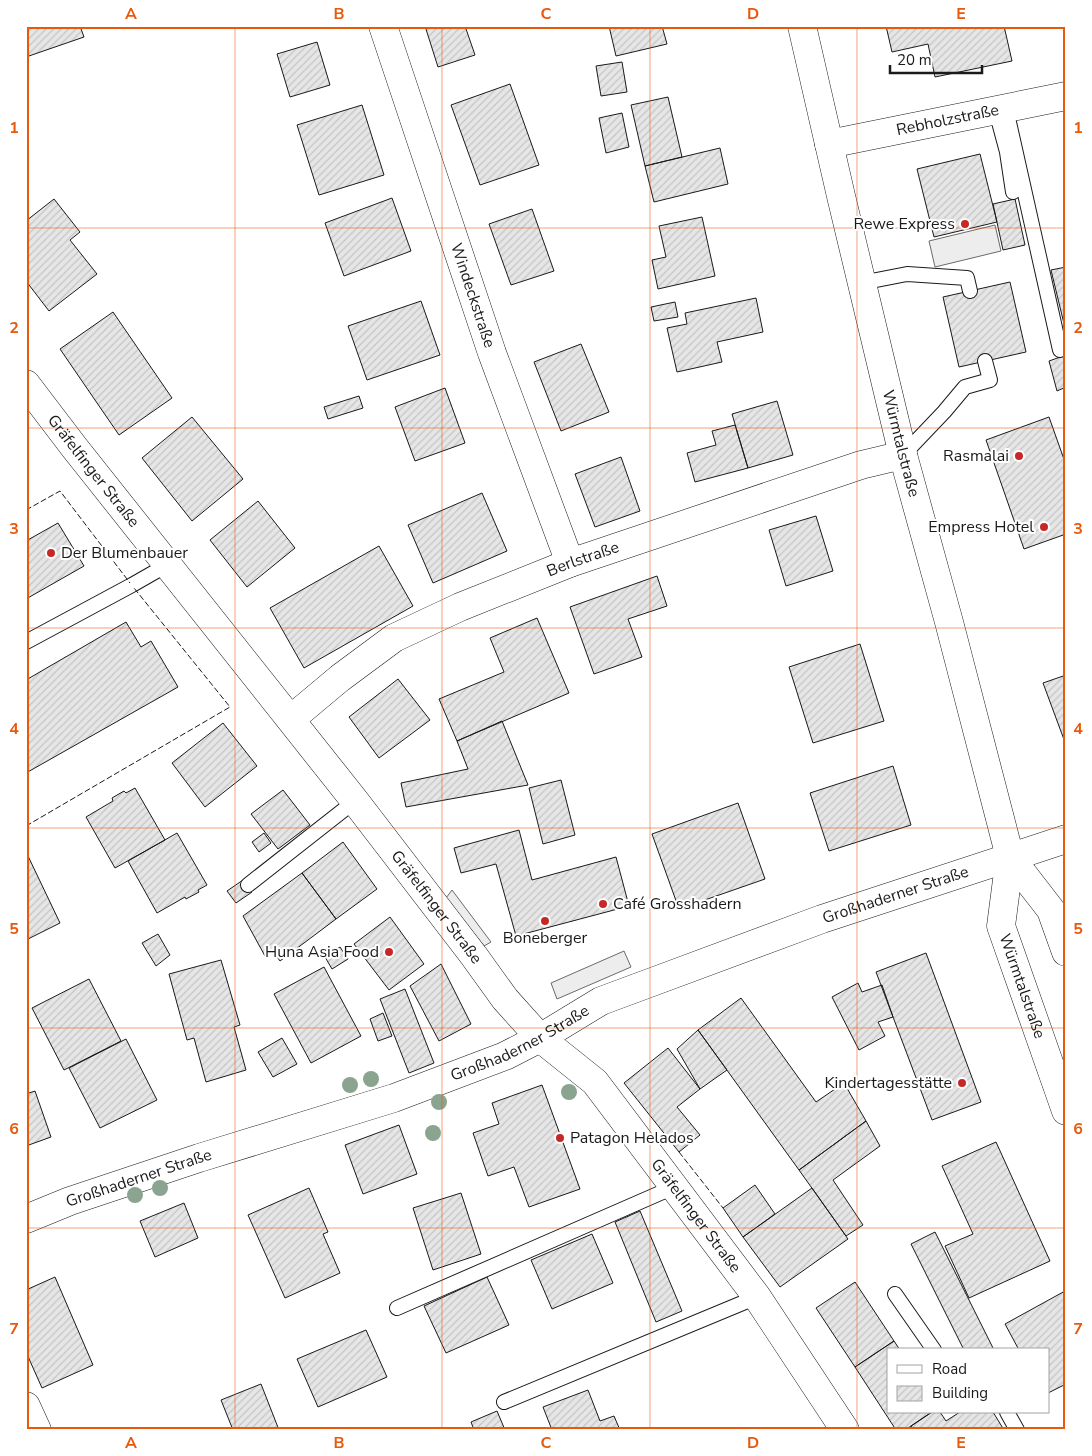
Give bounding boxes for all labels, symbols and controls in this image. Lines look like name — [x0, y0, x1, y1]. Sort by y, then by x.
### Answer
text: A — [125, 3, 137, 25]
text: B — [333, 3, 345, 25]
text: C — [541, 3, 552, 25]
text: D — [747, 3, 759, 25]
text: E — [956, 3, 966, 25]
scale bar — [890, 42, 982, 74]
text: 20 m — [897, 50, 932, 70]
street label: Rebholzstraße — [894, 99, 1001, 141]
text: 1 — [9, 117, 19, 139]
text: 1 — [1073, 117, 1083, 139]
place label: Rewe Express — [854, 213, 955, 235]
marker: Rewe Express — [959, 218, 971, 230]
street label: Windeckstraße — [445, 240, 501, 351]
text: 2 — [9, 317, 19, 339]
text: 2 — [1073, 317, 1083, 339]
street label: Würmtalstraße — [877, 388, 925, 500]
street label: Gräfelfinger Straße — [42, 410, 145, 532]
place label: Rasmalai — [943, 445, 1009, 467]
marker: Rasmalai — [1013, 450, 1025, 462]
place label: Empress Hotel — [928, 516, 1034, 538]
text: 3 — [9, 518, 19, 540]
text: 3 — [1073, 518, 1083, 540]
marker: Empress Hotel — [1038, 521, 1050, 533]
street label: Berlstraße — [543, 536, 622, 582]
place label: Der Blumenbauer — [61, 542, 188, 564]
marker: Der Blumenbauer — [45, 547, 57, 559]
text: 4 — [9, 718, 19, 740]
text: 4 — [1073, 718, 1083, 740]
street label: Gräfelfinger Straße — [386, 846, 487, 968]
street label: Großhaderner Straße — [820, 861, 971, 929]
place label: Café Grosshadern — [613, 893, 741, 915]
marker: Café Grosshadern — [597, 898, 609, 910]
marker: Boneberger — [539, 915, 551, 927]
text: 5 — [9, 918, 19, 940]
text: 5 — [1073, 918, 1083, 940]
place label: Boneberger — [503, 927, 587, 949]
street label: Würmtalstraße — [994, 931, 1051, 1041]
place label: Huna Asia Food — [265, 941, 379, 963]
marker: Huna Asia Food — [383, 946, 395, 958]
street label: Großhaderner Straße — [447, 1000, 593, 1087]
place label: Kindertagesstätte — [824, 1072, 952, 1094]
marker: Kindertagesstätte — [956, 1077, 968, 1089]
text: 6 — [9, 1118, 19, 1140]
text: 6 — [1073, 1118, 1083, 1140]
place label: Patagon Helados — [570, 1127, 694, 1149]
marker: Patagon Helados — [554, 1132, 566, 1144]
street label: Großhaderner Straße — [63, 1144, 214, 1213]
street label: Gräfelfinger Straße — [646, 1154, 746, 1277]
text: 7 — [9, 1318, 19, 1340]
text: 7 — [1073, 1318, 1083, 1340]
legend — [887, 1348, 1050, 1414]
text: Road — [932, 1359, 967, 1379]
text: Building — [932, 1383, 988, 1403]
text: A — [125, 1432, 137, 1454]
text: B — [333, 1432, 345, 1454]
text: C — [541, 1432, 552, 1454]
text: D — [747, 1432, 759, 1454]
text: E — [956, 1432, 966, 1454]

